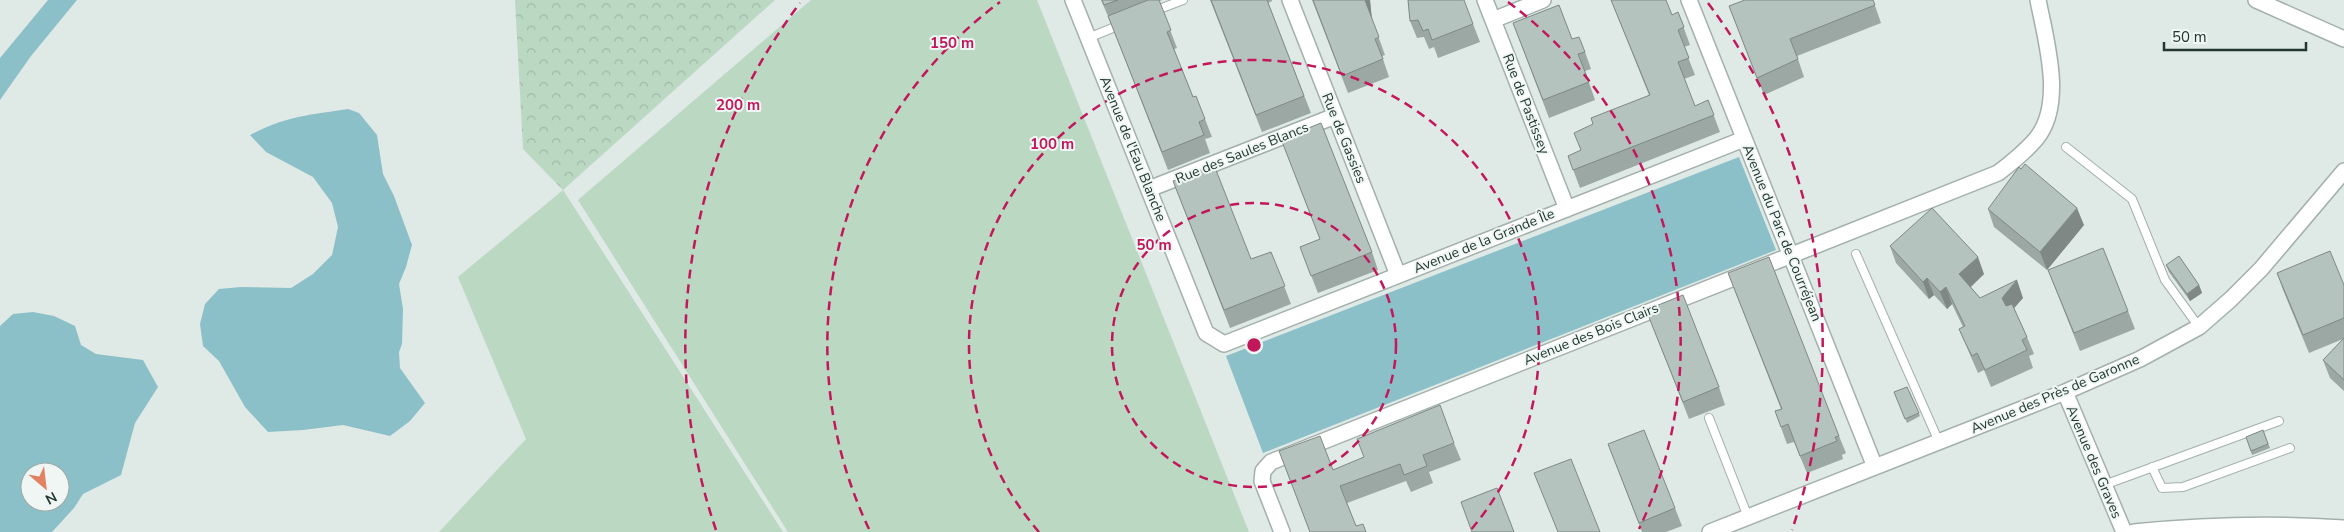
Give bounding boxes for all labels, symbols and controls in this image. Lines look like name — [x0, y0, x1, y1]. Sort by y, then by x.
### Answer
scale bar — [2164, 20, 2306, 52]
text: 50 m — [2172, 27, 2207, 47]
text: 150 m — [930, 33, 974, 53]
street label: Rue de Pastissey — [1498, 51, 1554, 158]
street label: Avenue de l'Eau Blanche — [1095, 74, 1171, 224]
street label: Rue de Gassies — [1317, 90, 1371, 186]
text: 200 m — [716, 95, 760, 115]
street label: Rue des Saules Blancs — [1173, 117, 1312, 188]
text: 100 m — [1030, 134, 1074, 154]
street label: Avenue du Parc de Courréjean — [1738, 142, 1826, 324]
street label: Avenue de la Grande Île — [1411, 204, 1557, 278]
text: 50 m — [1136, 235, 1172, 255]
street label: Avenue des Bois Clairs — [1521, 298, 1662, 370]
centre of rings — [1245, 336, 1263, 354]
street label: Avenue des Près de Garonne — [1968, 350, 2142, 438]
street label: Avenue des Graves — [2062, 403, 2126, 522]
north arrow — [20, 462, 70, 512]
text: N — [42, 487, 60, 509]

